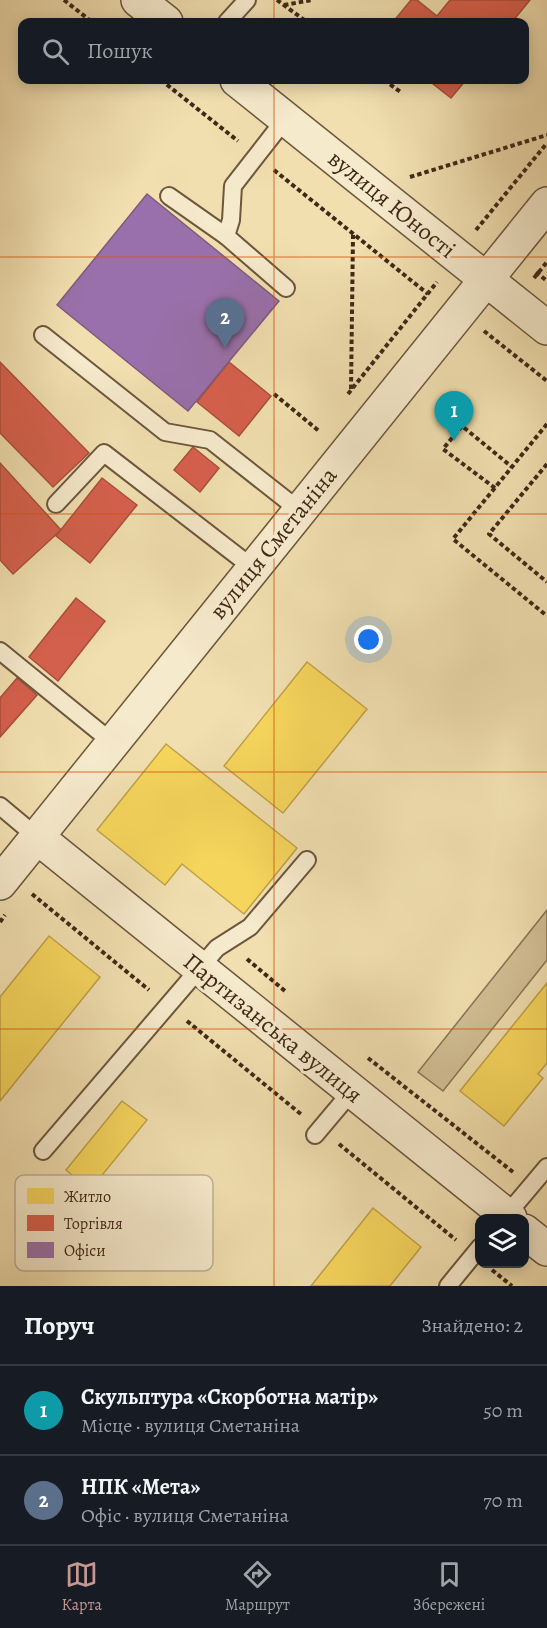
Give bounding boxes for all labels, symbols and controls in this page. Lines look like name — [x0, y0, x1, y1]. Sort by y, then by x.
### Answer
search box — [18, 18, 529, 84]
icon: search — [39, 35, 72, 68]
text: Пошук — [87, 36, 153, 66]
street label: вулиця Юності — [321, 143, 463, 265]
pin: 2 — [206, 298, 244, 348]
pin: 1 — [434, 392, 474, 441]
street label: вулиця Сметаніна — [202, 460, 344, 626]
your location — [354, 625, 383, 654]
street label: Партизанська вулиця — [177, 946, 369, 1110]
legend — [15, 1175, 213, 1271]
text: Житло — [64, 1186, 111, 1208]
text: Торгівля — [64, 1213, 123, 1235]
map controls — [475, 1214, 529, 1268]
button: layers — [475, 1214, 529, 1268]
text: Офіси — [64, 1240, 106, 1262]
text: Поруч — [24, 1308, 95, 1343]
text: Знайдено: 2 — [421, 1312, 523, 1339]
text: Скульптура «Скорботна матір» — [81, 1382, 378, 1412]
text: 1 — [40, 1397, 47, 1424]
text: 50 m — [483, 1397, 523, 1424]
text: Місце · вулиця Сметаніна — [81, 1412, 300, 1439]
text: НПК «Мета» — [81, 1472, 200, 1502]
text: 2 — [39, 1487, 48, 1514]
text: 70 m — [483, 1487, 523, 1514]
text: Офіс · вулиця Сметаніна — [81, 1502, 289, 1529]
tab: Карта — [62, 1558, 102, 1616]
tab: Маршрут — [225, 1558, 290, 1616]
tab: Збережені — [413, 1558, 485, 1616]

